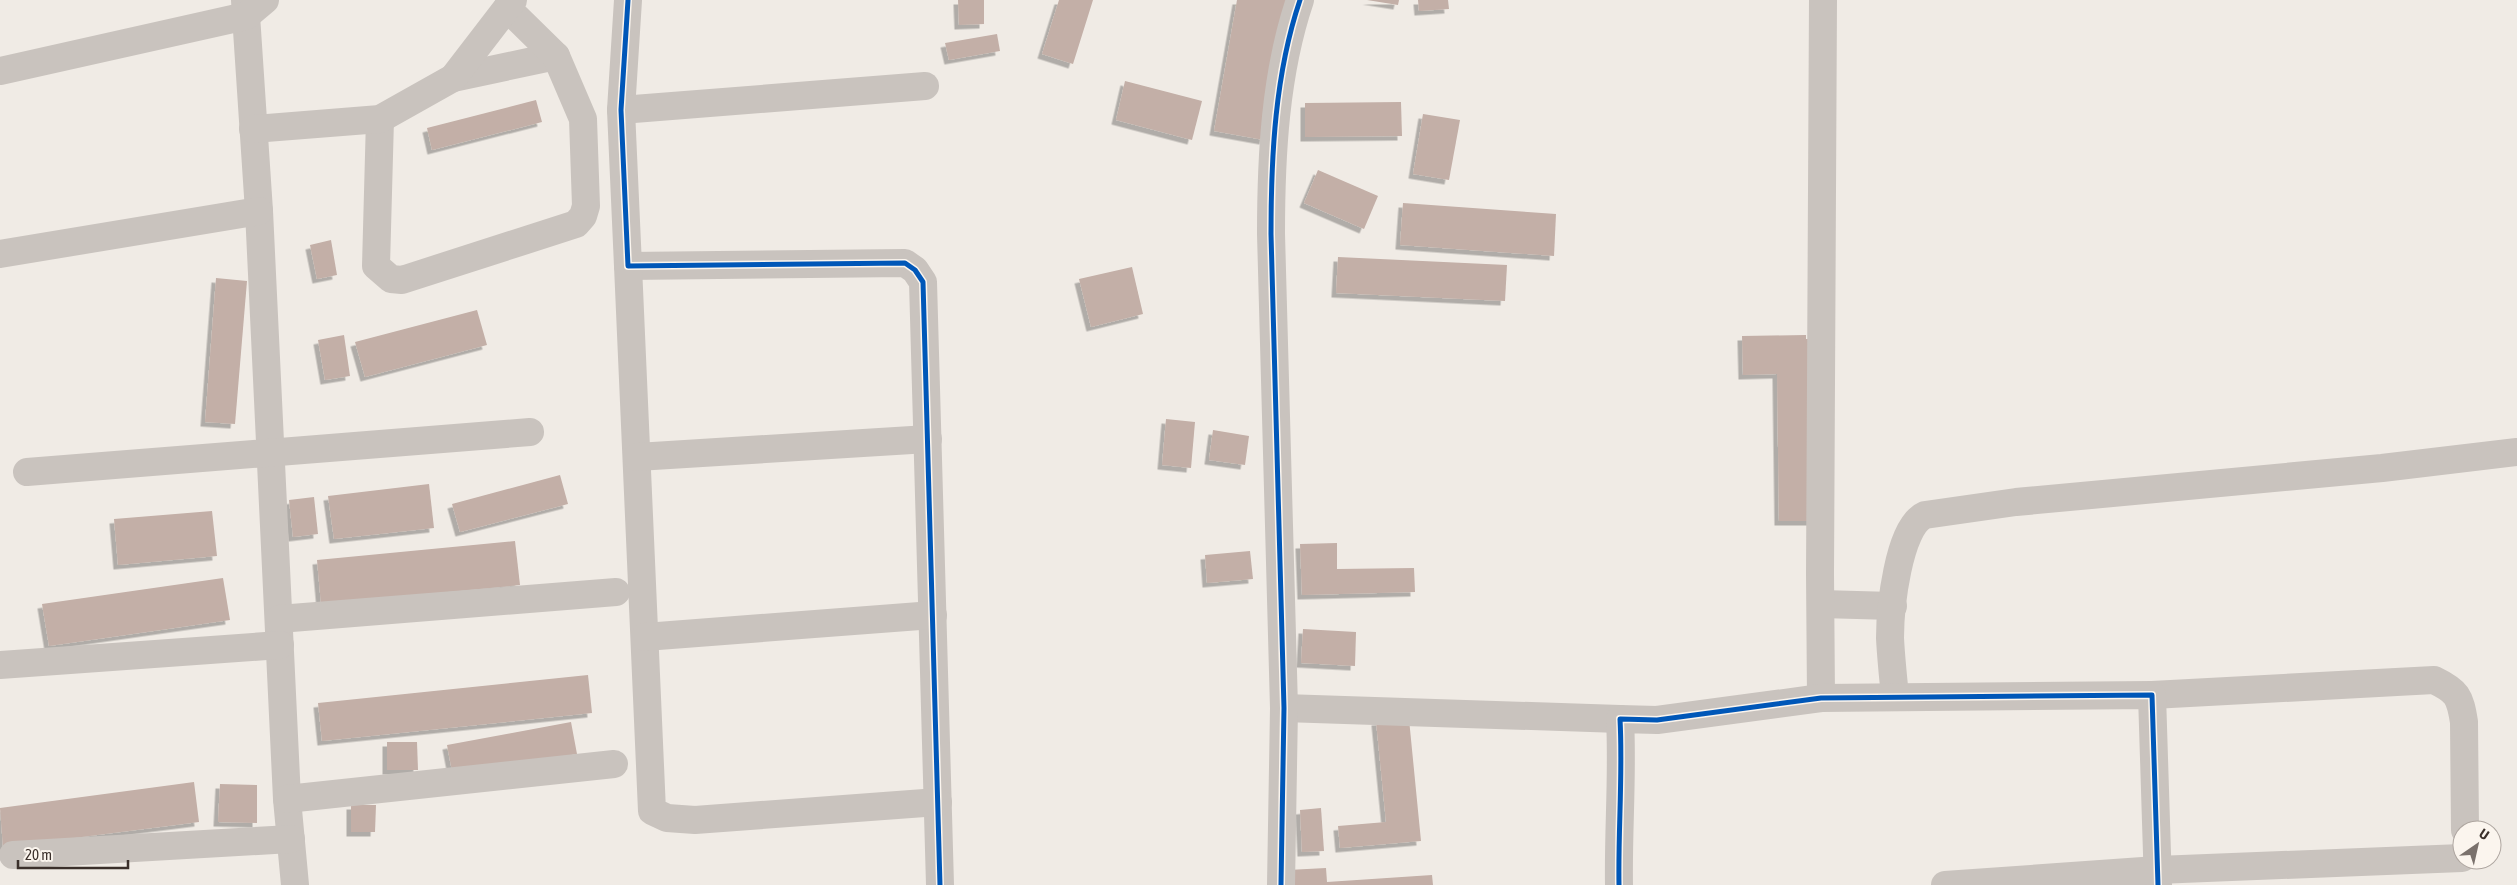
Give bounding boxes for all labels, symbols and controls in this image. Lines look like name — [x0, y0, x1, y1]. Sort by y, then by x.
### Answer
north arrow — [2452, 820, 2502, 870]
text: U — [2476, 825, 2492, 843]
scale bar — [18, 838, 128, 870]
text: 20 m — [25, 846, 52, 863]

